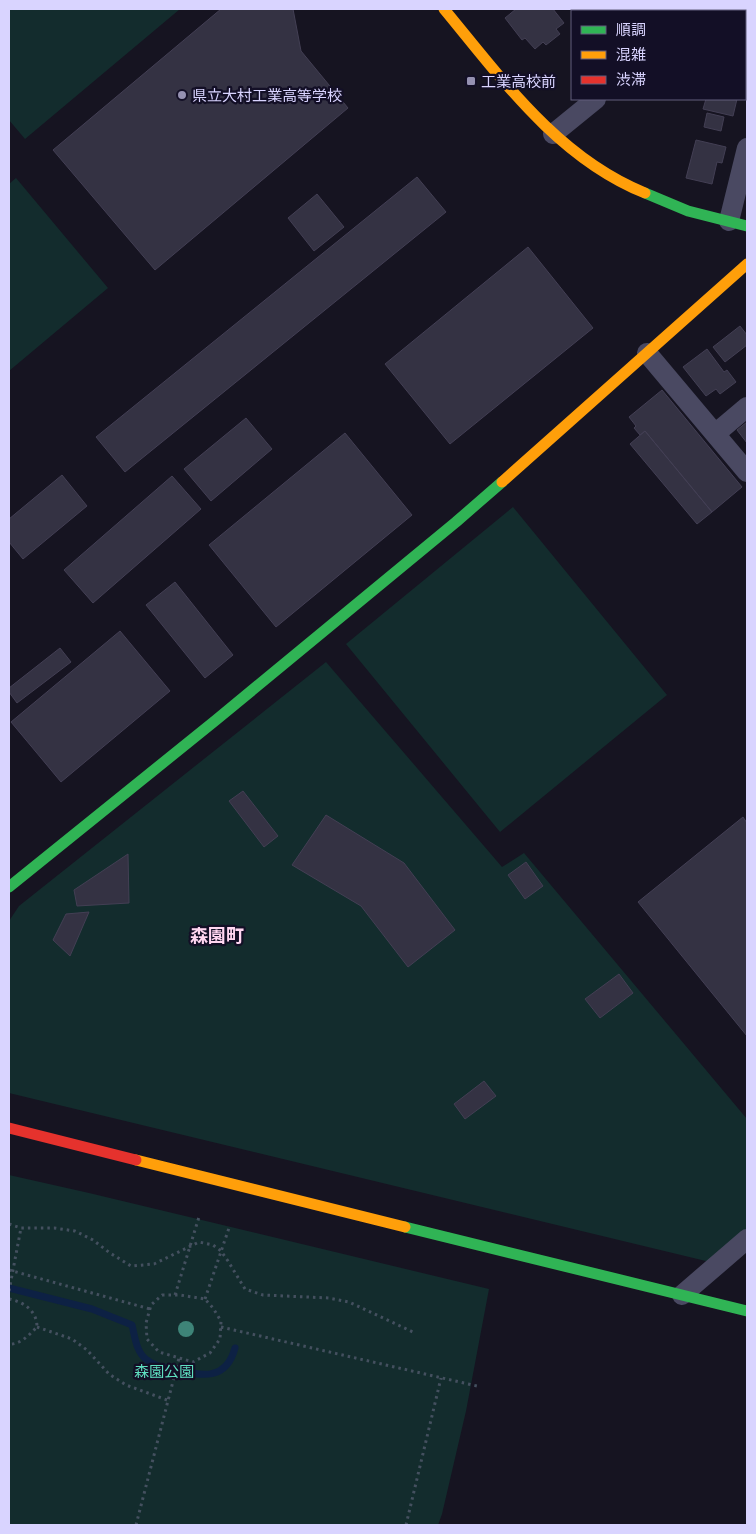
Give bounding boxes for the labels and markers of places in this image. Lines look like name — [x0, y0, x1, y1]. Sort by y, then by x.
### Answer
place label: 工業高校前 — [481, 72, 556, 91]
marker: 工業高校前 — [465, 75, 477, 87]
place label: 県立大村工業高等学校 — [192, 86, 342, 105]
marker: 県立大村工業高等学校 — [176, 89, 188, 101]

